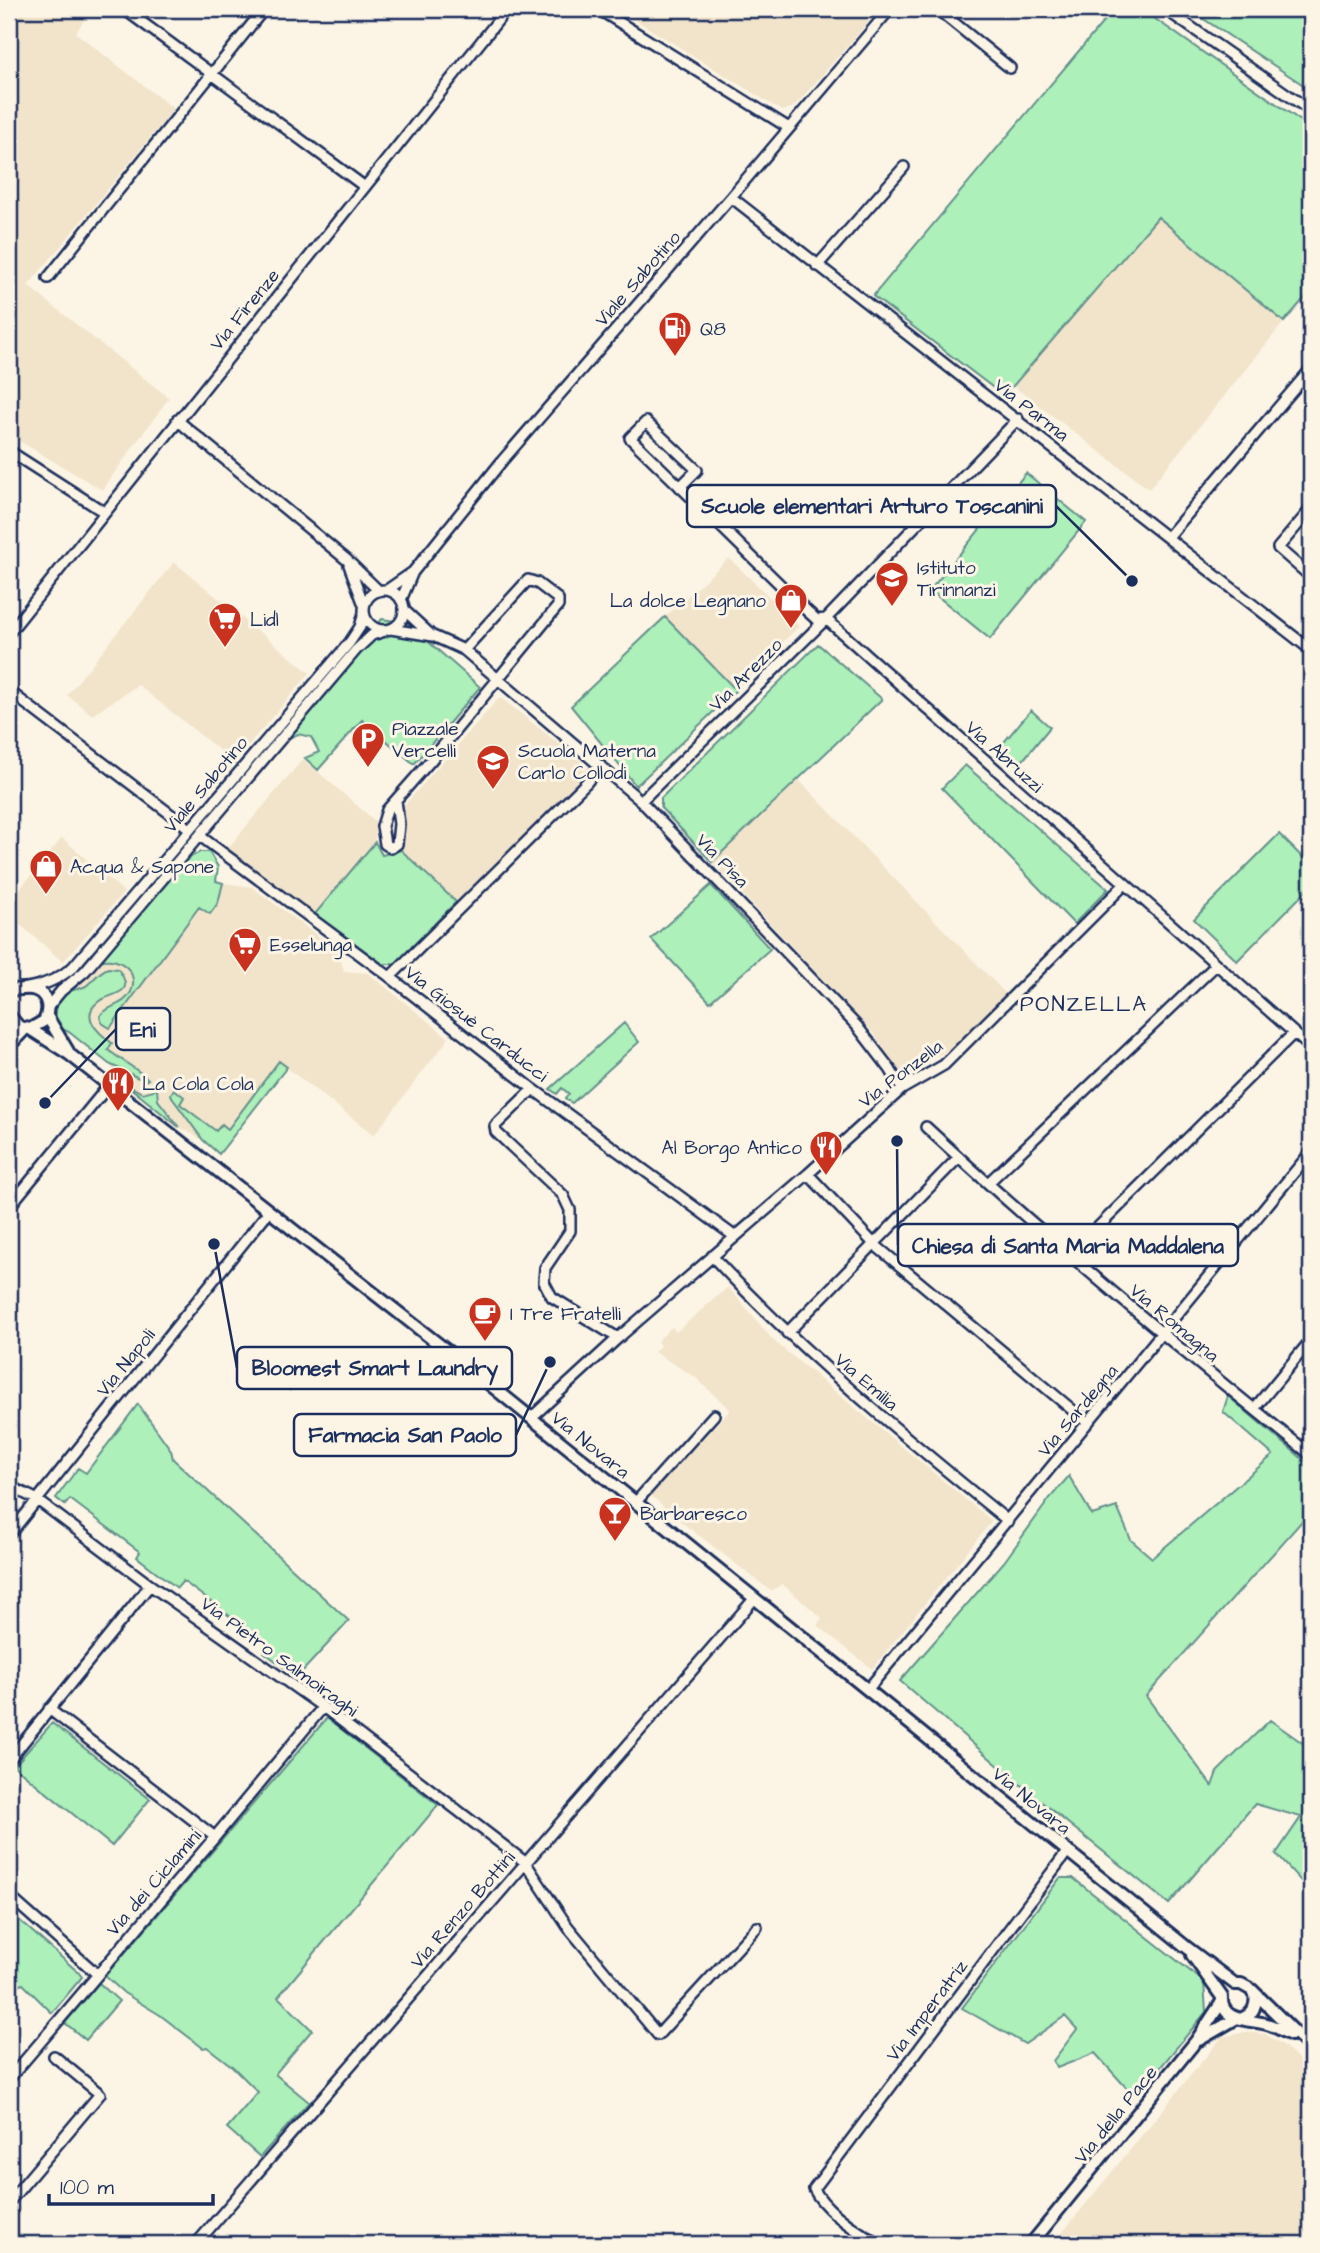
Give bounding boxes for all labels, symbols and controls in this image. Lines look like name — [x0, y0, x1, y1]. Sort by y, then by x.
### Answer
street label: Viale Sabotino — [589, 225, 688, 333]
street label: Via Firenze — [204, 263, 287, 357]
fuel station icon: Q8 — [656, 309, 694, 358]
place label: Q8 — [700, 316, 726, 343]
street label: Via Parma — [988, 372, 1075, 448]
callout: Scuole elementari Arturo Toscanini — [687, 485, 1056, 527]
text: Scuole elementari Arturo Toscanini — [700, 492, 1044, 521]
place label: Istituto Tirinnanzi — [917, 555, 996, 604]
school or university icon: Istituto Tirinnanzi — [873, 559, 911, 608]
shop icon: La dolce Legnano — [772, 581, 810, 630]
place label: La dolce Legnano — [610, 588, 766, 616]
supermarket icon: Lidl — [206, 600, 244, 649]
place label: Lidl — [250, 607, 279, 634]
street label: Via Arezzo — [703, 632, 789, 718]
street label: Via Abruzzi — [959, 715, 1049, 800]
place label: Piazzale Vercelli — [392, 716, 458, 765]
parking icon: Piazzale Vercelli — [349, 720, 387, 769]
street label: Viale Sabotino — [157, 730, 255, 839]
place label: Scuola Materna Carlo Collodi — [518, 738, 656, 787]
school or university icon: Scuola Materna Carlo Collodi — [474, 742, 512, 791]
street label: Via Pisa — [689, 828, 755, 894]
shop icon: Acqua & Sapone — [27, 847, 65, 896]
place label: Acqua & Sapone — [70, 854, 214, 881]
supermarket icon: Esselunga — [226, 925, 264, 974]
place label: Esselunga — [270, 932, 353, 960]
street label: Via Giosuè Carducci — [399, 959, 554, 1089]
district label: PONZELLA — [1020, 990, 1148, 1019]
callout: Eni — [116, 1008, 170, 1050]
text: Eni — [130, 1016, 157, 1045]
street label: Via Ponzella — [853, 1033, 949, 1115]
restaurant icon: La Cola Cola — [99, 1064, 137, 1113]
place label: La Cola Cola — [142, 1071, 254, 1098]
restaurant icon: Al Borgo Antico — [807, 1128, 845, 1177]
place label: Al Borgo Antico — [662, 1135, 802, 1163]
callout: Chiesa di Santa Maria Maddalena — [898, 1224, 1238, 1266]
text: Chiesa di Santa Maria Maddalena — [912, 1232, 1224, 1261]
street label: Via Romagna — [1123, 1278, 1225, 1370]
cafe icon: I Tre Fratelli — [466, 1294, 504, 1343]
place label: I Tre Fratelli — [510, 1301, 621, 1328]
street label: Via Napoli — [90, 1323, 162, 1403]
callout: Bloomest Smart Laundry — [237, 1347, 512, 1389]
street label: Via Emilia — [828, 1347, 904, 1418]
text: Bloomest Smart Laundry — [252, 1354, 499, 1386]
street label: Via Sardegna — [1031, 1359, 1126, 1464]
street label: Via Novara — [545, 1405, 635, 1486]
callout: Farmacia San Paolo — [294, 1414, 516, 1456]
text: Farmacia San Paolo — [308, 1421, 502, 1450]
bar icon: Barbaresco — [596, 1494, 634, 1543]
place label: Barbaresco — [640, 1501, 747, 1528]
street label: Via Pietro Salmoiraghi — [194, 1591, 364, 1725]
street label: Via Novara — [986, 1761, 1076, 1842]
street label: Via dei Ciclamini — [100, 1824, 208, 1942]
street label: Via Renzo Bottini — [404, 1845, 522, 1975]
street label: Via Imperatriz — [880, 1954, 975, 2067]
street label: Via della Pace — [1068, 2060, 1164, 2170]
scale bar — [49, 2162, 214, 2206]
text: 100 m — [60, 2173, 115, 2202]

